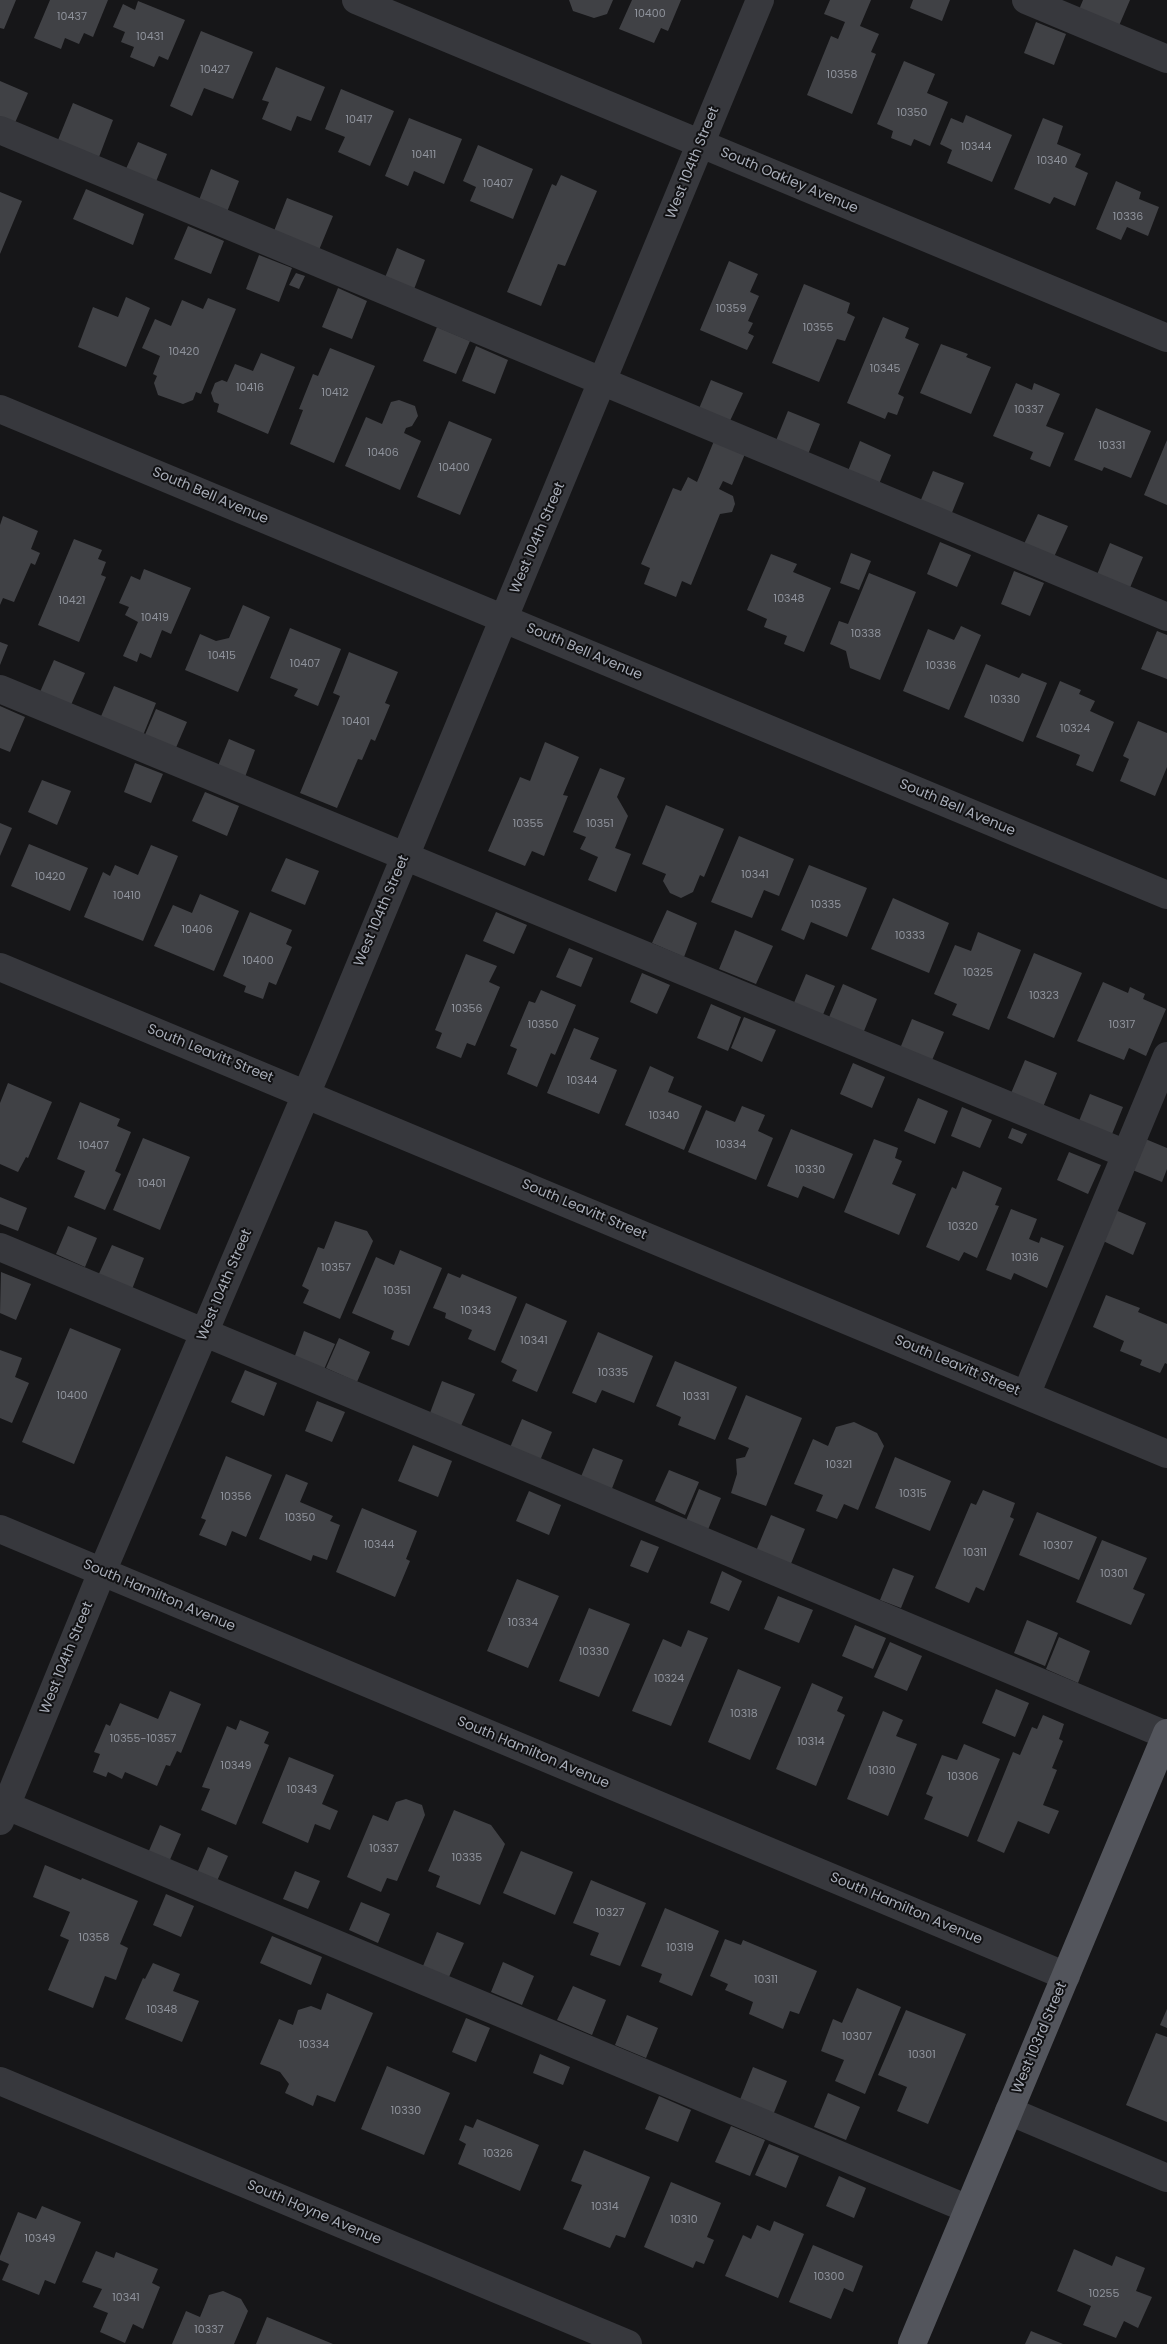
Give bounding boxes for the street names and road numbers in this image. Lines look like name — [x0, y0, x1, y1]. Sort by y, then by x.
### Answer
street label: West 104th Street — [663, 105, 723, 221]
street label: South Oakley Avenue — [718, 144, 860, 218]
street label: South Bell Avenue — [149, 464, 271, 528]
street label: West 104th Street — [507, 480, 569, 596]
street label: South Bell Avenue — [523, 620, 645, 684]
street label: South Bell Avenue — [896, 776, 1018, 840]
street label: West 104th Street — [351, 853, 413, 969]
street label: South Leavitt Street — [145, 1021, 275, 1087]
street label: South Leavitt Street — [519, 1176, 649, 1244]
street label: West 104th Street — [194, 1227, 256, 1343]
street label: South Leavitt Street — [892, 1332, 1022, 1400]
street label: South Hamilton Avenue — [80, 1556, 238, 1636]
street label: West 104th Street — [37, 1600, 97, 1716]
street label: South Hamilton Avenue — [454, 1713, 612, 1793]
street label: South Hamilton Avenue — [827, 1869, 985, 1949]
street label: West 103rd Street — [1009, 1980, 1071, 2096]
street label: South Hoyne Avenue — [244, 2177, 384, 2249]

